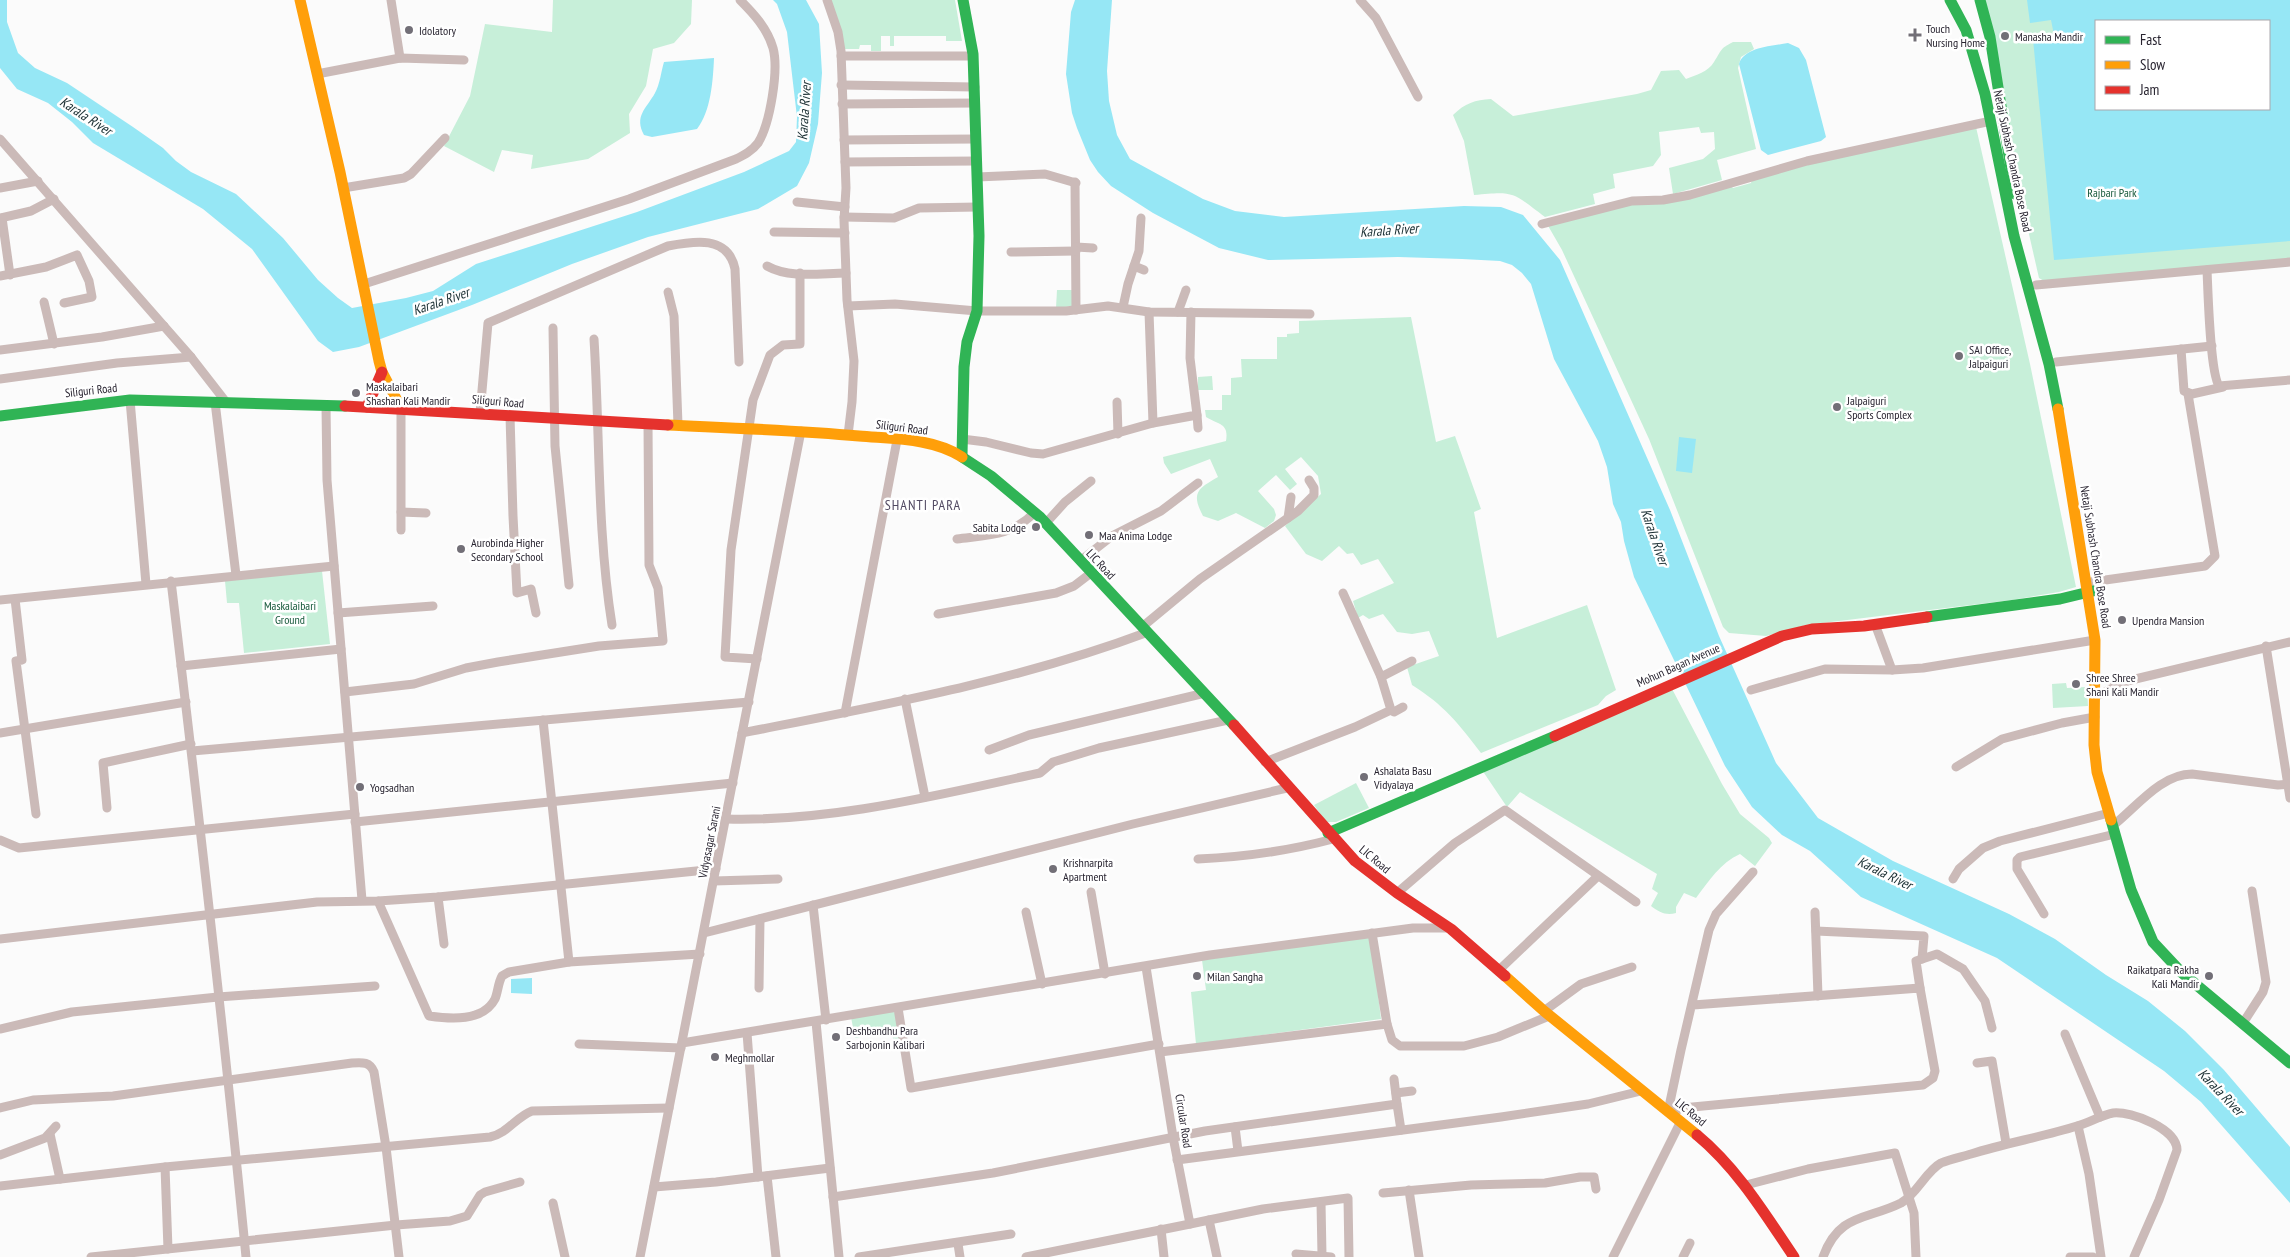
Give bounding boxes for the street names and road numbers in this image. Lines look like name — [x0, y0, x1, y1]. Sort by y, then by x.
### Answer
street label: Netaji Subhash Chandra Bose Road — [1991, 89, 2035, 233]
street label: Siliguri Road — [64, 380, 118, 400]
street label: Siliguri Road — [471, 391, 525, 411]
street label: Siliguri Road — [875, 416, 929, 438]
street label: Netaji Subhash Chandra Bose Road — [2077, 485, 2115, 629]
street label: LIC Road — [1083, 546, 1119, 582]
street label: Mohun Bagan Avenue — [1634, 640, 1722, 690]
street label: Vidyasagar Sarani — [694, 805, 723, 880]
street label: LIC Road — [1356, 842, 1394, 876]
street label: Circular Road — [1172, 1093, 1196, 1149]
street label: LIC Road — [1672, 1095, 1710, 1129]

